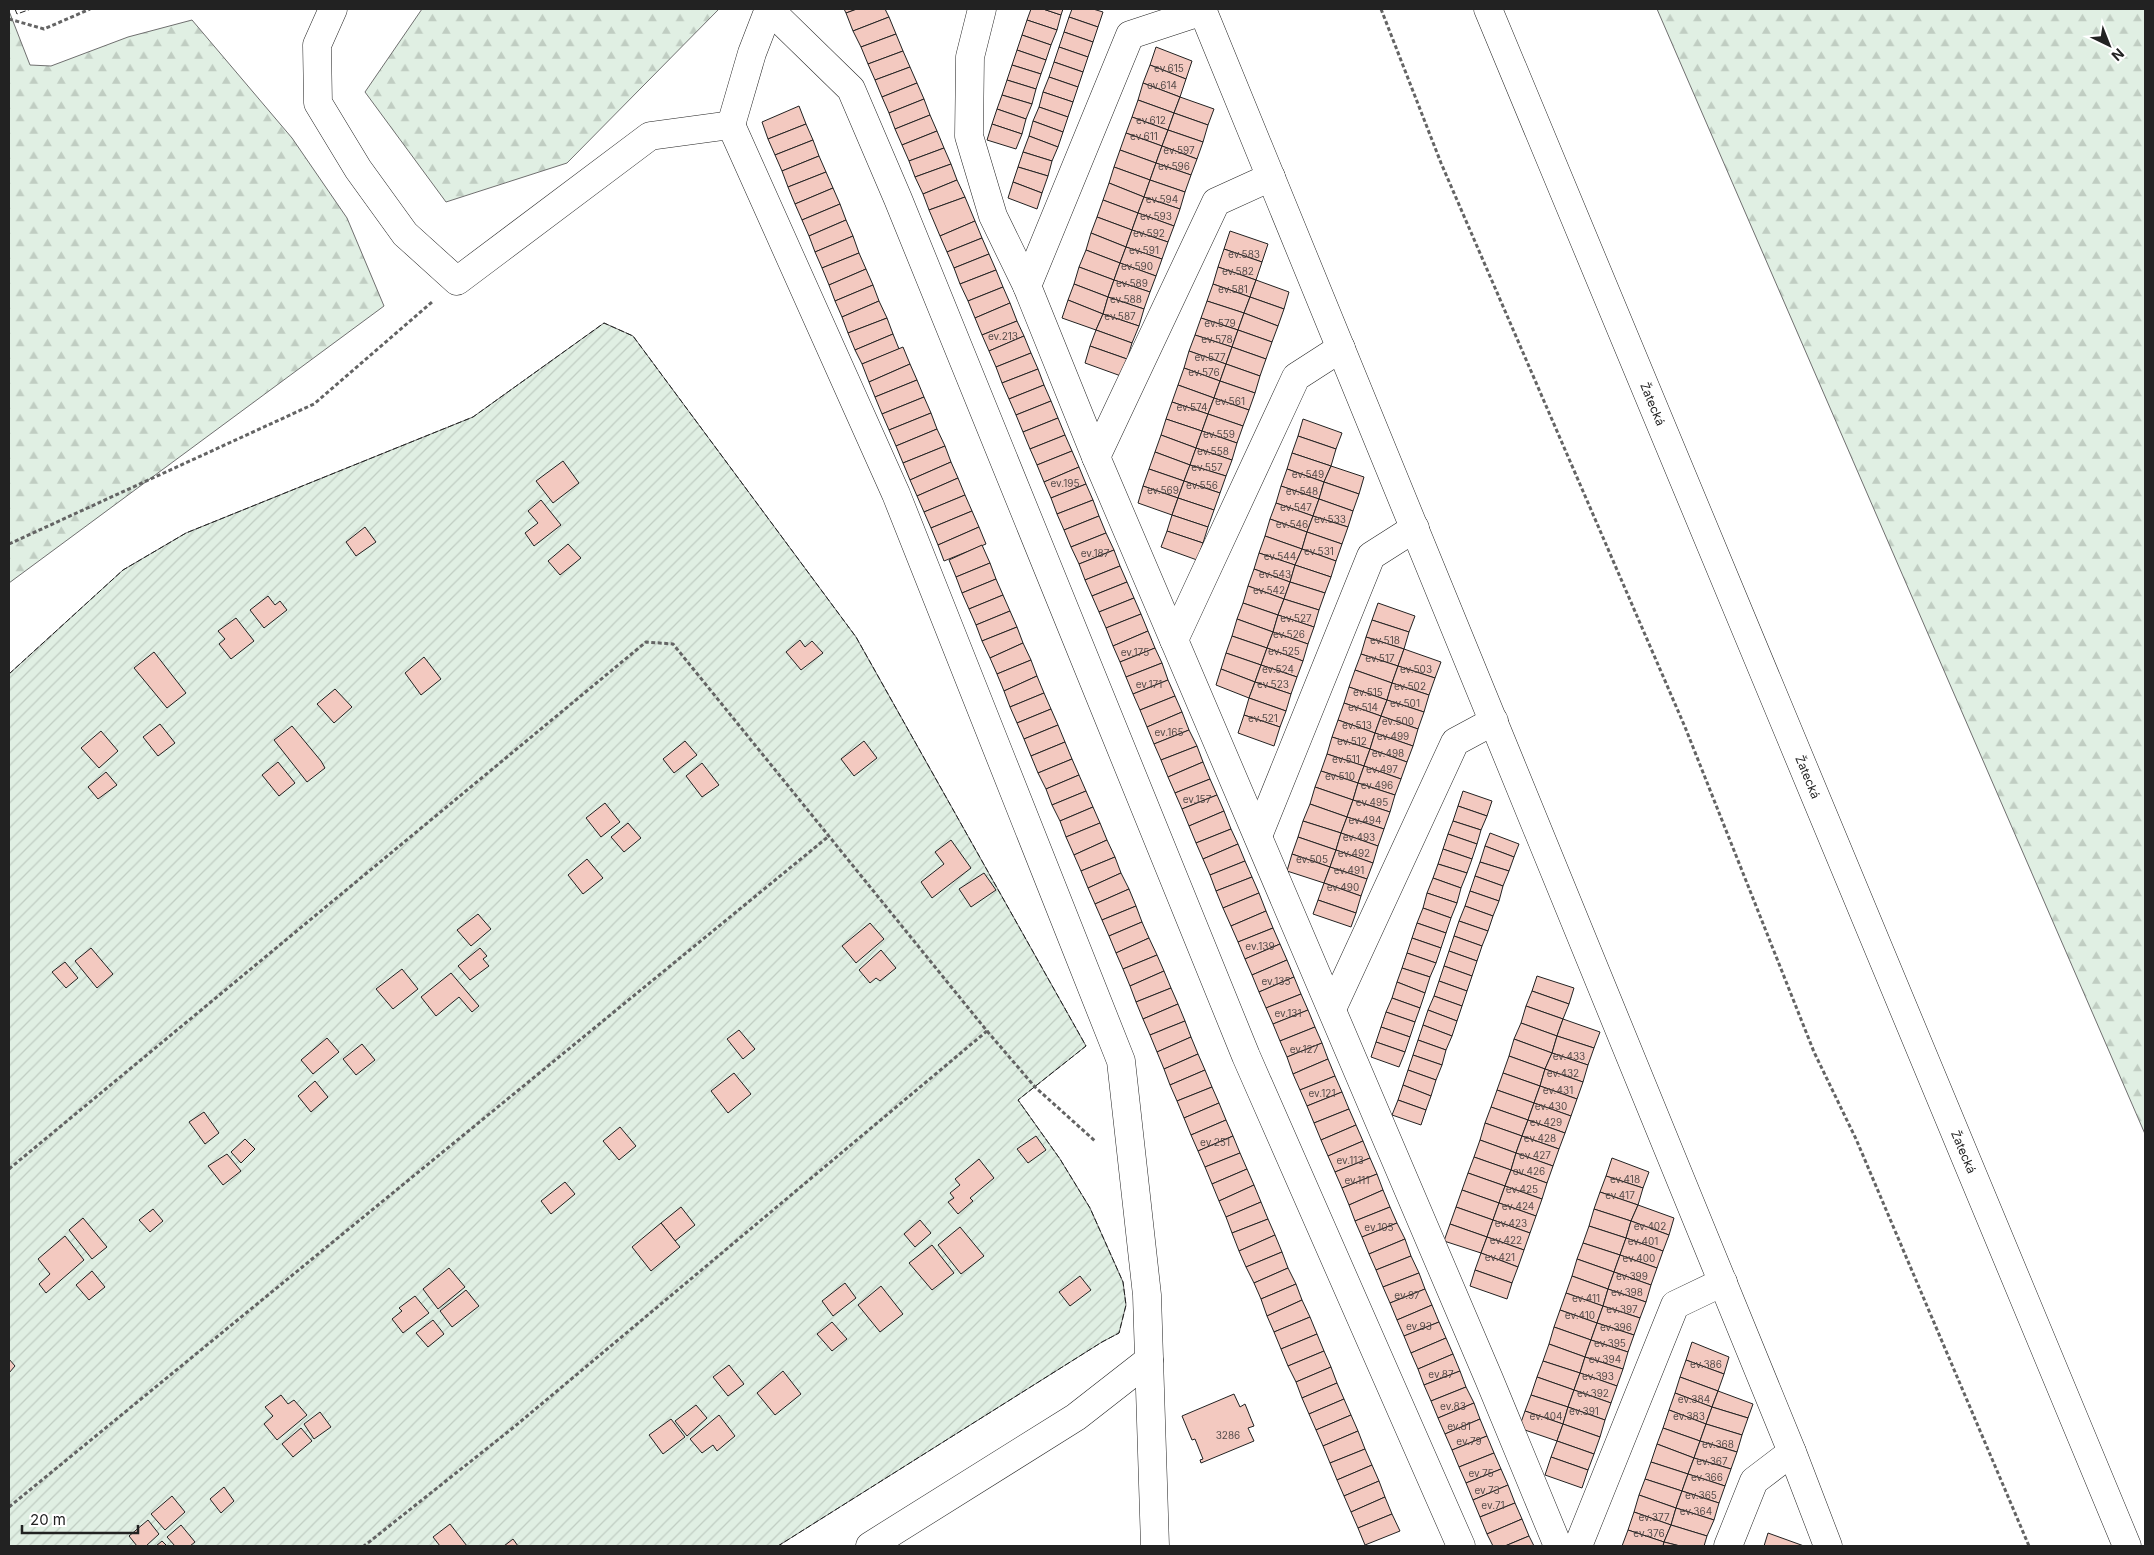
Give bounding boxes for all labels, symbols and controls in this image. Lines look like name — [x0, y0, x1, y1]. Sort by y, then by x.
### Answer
north arrow — [2084, 20, 2134, 70]
text: N — [2109, 45, 2128, 65]
house number: ev.615 — [1154, 62, 1184, 74]
house number: ev.614 — [1147, 79, 1177, 91]
house number: ev.612 — [1136, 114, 1166, 126]
house number: ev.611 — [1130, 130, 1158, 142]
house number: ev.597 — [1163, 144, 1195, 156]
house number: ev.596 — [1158, 160, 1190, 172]
house number: ev.594 — [1146, 193, 1178, 205]
house number: ev.593 — [1140, 210, 1172, 222]
house number: ev.592 — [1133, 227, 1165, 239]
house number: ev.591 — [1129, 244, 1159, 256]
house number: ev.583 — [1228, 248, 1260, 260]
house number: ev.590 — [1121, 260, 1153, 272]
house number: ev.582 — [1222, 265, 1254, 277]
house number: ev.589 — [1116, 277, 1148, 289]
house number: ev.581 — [1218, 283, 1248, 295]
house number: ev.588 — [1110, 293, 1142, 305]
house number: ev.587 — [1104, 310, 1136, 322]
house number: ev.579 — [1204, 317, 1236, 329]
house number: ev.213 — [988, 330, 1018, 342]
house number: ev.578 — [1201, 333, 1233, 345]
house number: ev.577 — [1194, 351, 1226, 363]
house number: ev.576 — [1188, 366, 1220, 378]
street label: Žatecká — [1637, 380, 1668, 428]
house number: ev.561 — [1215, 395, 1245, 407]
house number: ev.574 — [1176, 401, 1208, 413]
house number: ev.559 — [1203, 428, 1235, 440]
house number: ev.558 — [1197, 445, 1229, 457]
house number: ev.557 — [1191, 461, 1223, 473]
house number: ev.549 — [1292, 468, 1324, 480]
house number: ev.195 — [1050, 477, 1080, 489]
house number: ev.556 — [1186, 479, 1218, 491]
house number: ev.569 — [1147, 484, 1179, 496]
house number: ev.548 — [1286, 485, 1318, 497]
house number: ev.547 — [1280, 501, 1312, 513]
house number: ev.533 — [1314, 513, 1346, 525]
house number: ev.546 — [1276, 518, 1308, 530]
house number: ev.531 — [1304, 545, 1334, 557]
house number: ev.187 — [1081, 547, 1110, 559]
house number: ev.544 — [1264, 550, 1296, 562]
house number: ev.543 — [1259, 568, 1291, 580]
house number: ev.542 — [1253, 584, 1285, 596]
house number: ev.527 — [1280, 612, 1312, 624]
house number: ev.526 — [1273, 628, 1305, 640]
house number: ev.518 — [1370, 634, 1400, 646]
house number: ev.525 — [1268, 645, 1300, 657]
house number: ev.175 — [1121, 646, 1149, 658]
house number: ev.517 — [1365, 652, 1395, 664]
house number: ev.524 — [1262, 663, 1294, 675]
house number: ev.503 — [1400, 663, 1432, 675]
house number: ev.171 — [1136, 678, 1162, 690]
house number: ev.523 — [1257, 678, 1289, 690]
house number: ev.502 — [1394, 680, 1426, 692]
house number: ev.515 — [1353, 686, 1383, 698]
house number: ev.501 — [1390, 697, 1420, 709]
house number: ev.514 — [1348, 701, 1378, 713]
house number: ev.521 — [1248, 712, 1278, 724]
house number: ev.500 — [1382, 715, 1414, 727]
house number: ev.513 — [1342, 719, 1372, 731]
house number: ev.165 — [1154, 726, 1184, 738]
house number: ev.499 — [1377, 730, 1409, 742]
house number: ev.512 — [1337, 735, 1367, 747]
house number: ev.498 — [1372, 747, 1404, 759]
house number: ev.511 — [1332, 753, 1360, 765]
street label: Žatecká — [1792, 753, 1823, 801]
house number: ev.497 — [1366, 763, 1398, 775]
house number: ev.510 — [1325, 770, 1355, 782]
house number: ev.496 — [1361, 779, 1393, 791]
house number: ev.157 — [1183, 793, 1212, 805]
house number: ev.495 — [1356, 796, 1388, 808]
house number: ev.494 — [1349, 814, 1381, 826]
house number: ev.493 — [1343, 831, 1375, 843]
house number: ev.492 — [1338, 847, 1370, 859]
house number: ev.505 — [1296, 853, 1328, 865]
house number: ev.491 — [1334, 864, 1364, 876]
house number: ev.490 — [1327, 881, 1359, 893]
house number: ev.139 — [1245, 940, 1275, 952]
house number: ev.135 — [1261, 975, 1291, 987]
house number: ev.131 — [1274, 1007, 1302, 1019]
house number: ev.127 — [1290, 1043, 1319, 1055]
house number: ev.433 — [1553, 1050, 1585, 1062]
house number: ev.432 — [1547, 1067, 1579, 1079]
house number: ev.431 — [1543, 1084, 1573, 1096]
house number: ev.121 — [1308, 1087, 1336, 1099]
house number: ev.430 — [1535, 1100, 1567, 1112]
house number: ev.429 — [1530, 1116, 1562, 1128]
street label: Žatecká — [1948, 1128, 1979, 1176]
house number: ev.428 — [1524, 1132, 1556, 1144]
house number: ev.251 — [1200, 1136, 1230, 1148]
house number: ev.427 — [1519, 1149, 1551, 1161]
house number: ev.113 — [1336, 1154, 1364, 1166]
house number: ev.426 — [1513, 1165, 1545, 1177]
house number: ev.418 — [1610, 1173, 1640, 1185]
house number: ev.111 — [1344, 1174, 1370, 1186]
house number: ev.425 — [1506, 1183, 1538, 1195]
house number: ev.417 — [1605, 1189, 1635, 1201]
house number: ev.424 — [1502, 1200, 1534, 1212]
house number: ev.423 — [1495, 1217, 1527, 1229]
house number: ev.402 — [1634, 1220, 1666, 1232]
house number: ev.105 — [1364, 1221, 1394, 1233]
house number: ev.422 — [1490, 1234, 1522, 1246]
house number: ev.401 — [1628, 1235, 1658, 1247]
house number: ev.421 — [1485, 1251, 1515, 1263]
house number: ev.400 — [1623, 1252, 1655, 1264]
house number: ev.399 — [1616, 1270, 1648, 1282]
house number: ev.398 — [1611, 1286, 1643, 1298]
house number: ev.97 — [1394, 1289, 1420, 1301]
house number: ev.411 — [1572, 1292, 1600, 1304]
house number: ev.397 — [1606, 1303, 1638, 1315]
house number: ev.410 — [1565, 1309, 1595, 1321]
house number: ev.93 — [1406, 1320, 1432, 1332]
house number: ev.396 — [1600, 1321, 1632, 1333]
house number: ev.395 — [1594, 1337, 1626, 1349]
house number: ev.394 — [1589, 1353, 1621, 1365]
house number: ev.386 — [1690, 1358, 1722, 1370]
house number: ev.87 — [1428, 1368, 1454, 1380]
house number: ev.393 — [1582, 1370, 1614, 1382]
house number: ev.392 — [1577, 1387, 1609, 1399]
house number: ev.384 — [1678, 1393, 1710, 1405]
house number: ev.83 — [1440, 1400, 1466, 1412]
house number: ev.391 — [1569, 1405, 1599, 1417]
house number: ev.404 — [1530, 1410, 1562, 1422]
house number: ev.383 — [1673, 1410, 1705, 1422]
house number: ev.81 — [1447, 1420, 1471, 1432]
house number: 3286 — [1216, 1429, 1240, 1441]
house number: ev.79 — [1456, 1435, 1482, 1447]
house number: ev.368 — [1702, 1438, 1734, 1450]
house number: ev.367 — [1696, 1455, 1728, 1467]
house number: ev.75 — [1468, 1467, 1494, 1479]
house number: ev.366 — [1691, 1471, 1723, 1483]
house number: ev.73 — [1474, 1484, 1500, 1496]
house number: ev.365 — [1685, 1489, 1717, 1501]
house number: ev.71 — [1481, 1499, 1505, 1511]
scale bar — [22, 1502, 139, 1534]
house number: ev.364 — [1680, 1505, 1712, 1517]
text: 20 m — [30, 1510, 66, 1529]
house number: ev.377 — [1638, 1511, 1670, 1523]
house number: ev.376 — [1633, 1527, 1665, 1539]

